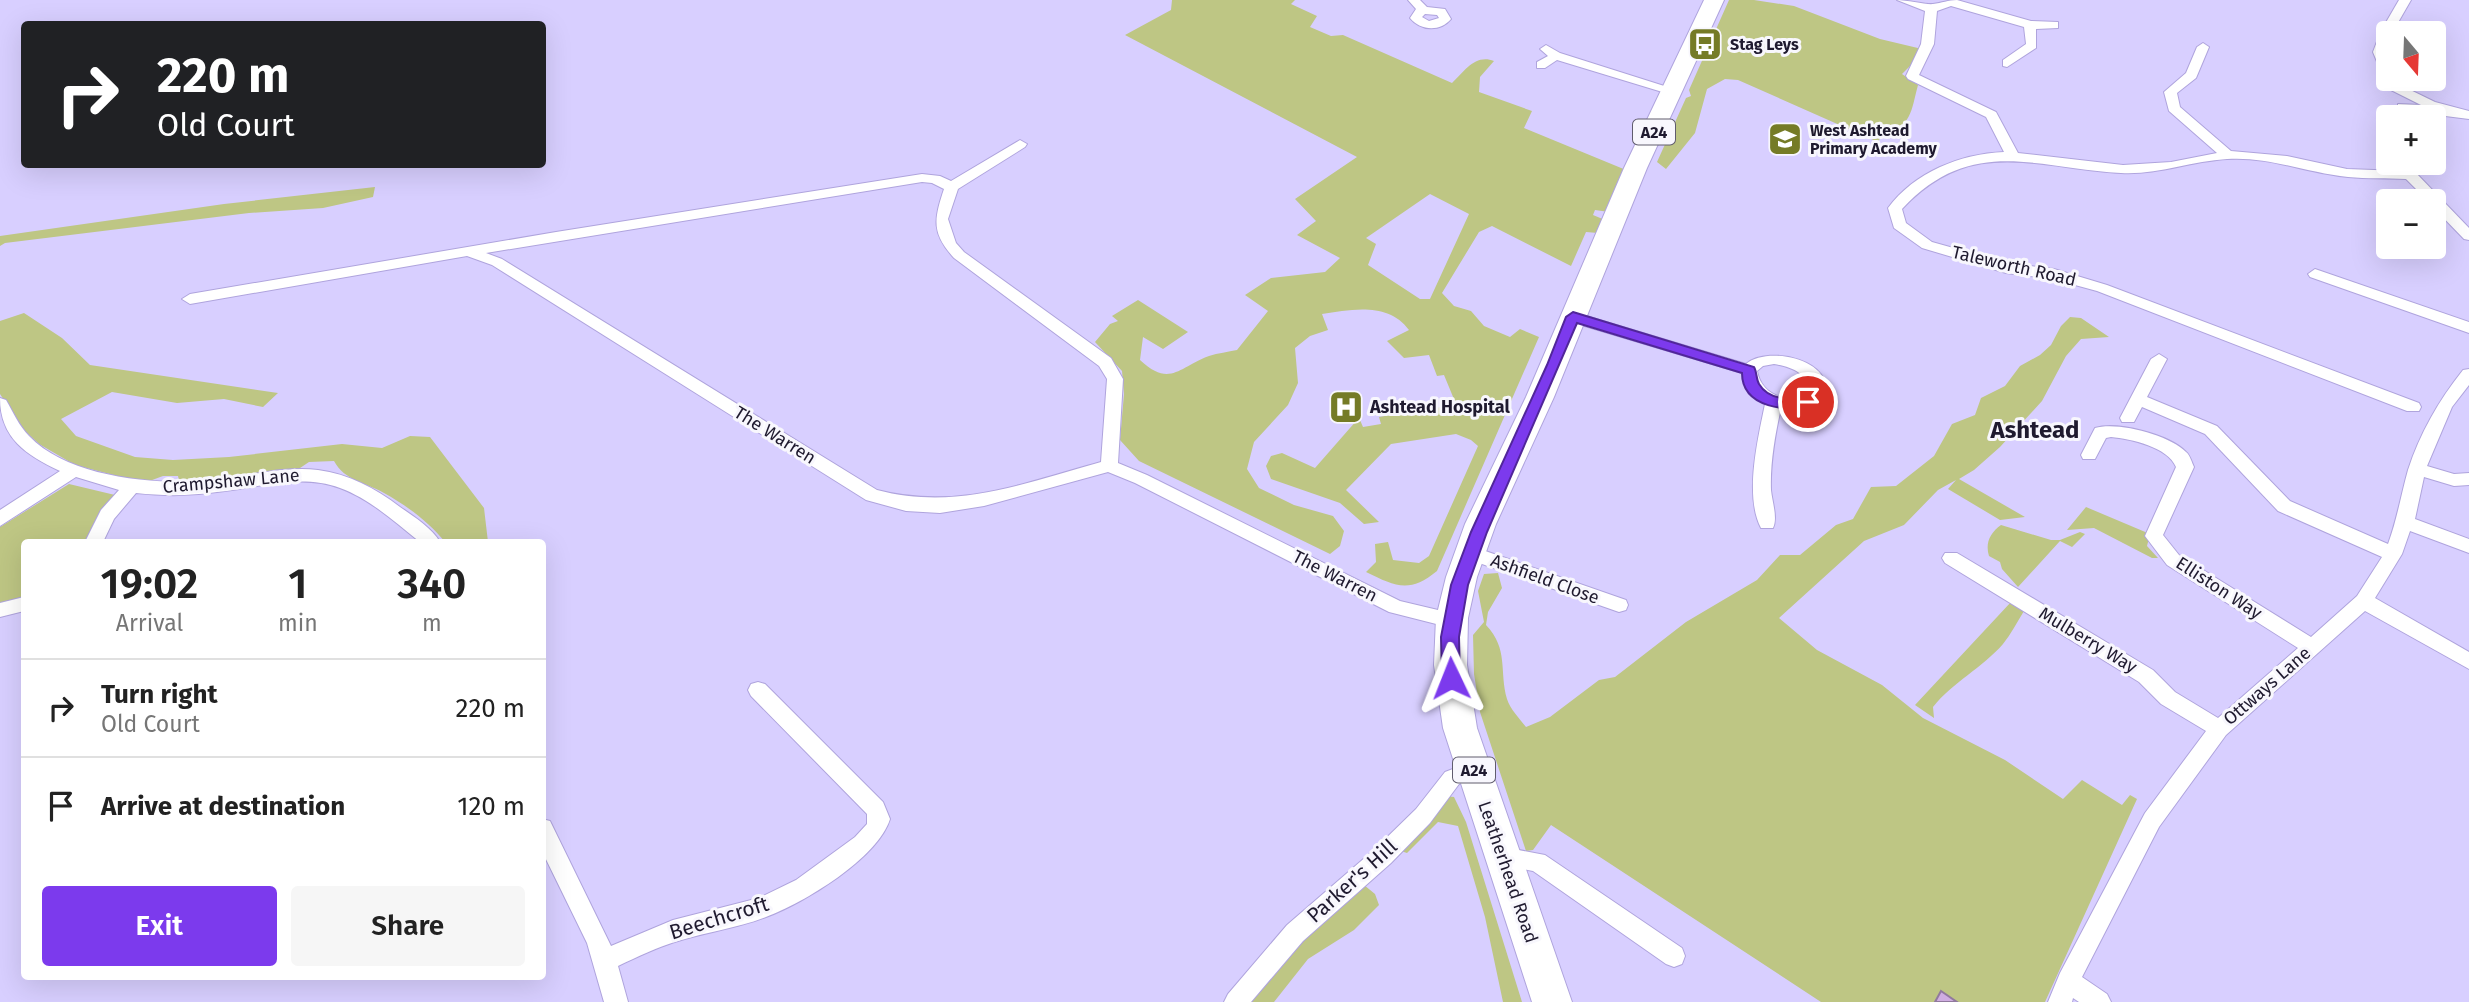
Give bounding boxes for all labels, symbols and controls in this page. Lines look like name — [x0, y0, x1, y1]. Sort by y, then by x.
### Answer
north arrow — [2376, 21, 2446, 91]
map controls — [2376, 21, 2446, 259]
bus stop icon: Stag Leys — [1686, 25, 1724, 63]
place label: Stag Leys — [1730, 35, 1799, 54]
text: 220 m — [157, 46, 289, 105]
icon: right — [42, 49, 133, 140]
button: + — [2376, 105, 2446, 175]
text: Old Court — [157, 106, 294, 144]
road number: A24 — [1633, 120, 1675, 144]
school or university icon: West Ashtead Primary Academy — [1766, 120, 1804, 158]
place label: West Ashtead Primary Academy — [1810, 121, 1938, 158]
button: − — [2376, 189, 2446, 259]
street label: Taleworth Road — [1950, 241, 2078, 291]
pin — [1778, 372, 1838, 432]
icon: arrive — [1789, 383, 1827, 421]
hospital icon: Ashtead Hospital — [1327, 388, 1365, 426]
place label: Ashtead Hospital — [1369, 396, 1510, 418]
street label: The Warren — [730, 401, 820, 469]
district label: Ashtead — [1990, 416, 2080, 444]
street label: Crampshaw Lane — [162, 464, 300, 498]
street label: The Warren — [1289, 545, 1381, 607]
street label: Ashfield Close — [1488, 549, 1602, 609]
street label: Elliston Way — [2172, 552, 2266, 624]
text: 19:02 — [101, 559, 198, 609]
text: 1 — [288, 559, 307, 609]
text: 340 — [397, 559, 466, 609]
street label: Mulberry Way — [2035, 602, 2141, 678]
text: Arrival — [116, 609, 183, 637]
text: min — [278, 609, 318, 637]
text: m — [422, 609, 442, 637]
position arrow — [1414, 641, 1488, 715]
street label: Ottways Lane — [2219, 642, 2315, 730]
text: Turn right — [101, 679, 218, 710]
icon: right — [42, 689, 80, 727]
text: 220 m — [456, 693, 525, 724]
text: Old Court — [101, 710, 200, 738]
road number: A24 — [1453, 758, 1495, 782]
icon: arrive — [42, 787, 80, 825]
text: Arrive at destination — [101, 791, 345, 822]
text: 120 m — [457, 791, 525, 822]
street label: Leatherhead Road — [1473, 798, 1543, 946]
street label: Parker's Hill — [1301, 834, 1403, 928]
button: Exit — [42, 886, 277, 966]
button: Share — [291, 886, 525, 966]
street label: Beechcroft — [666, 890, 772, 945]

